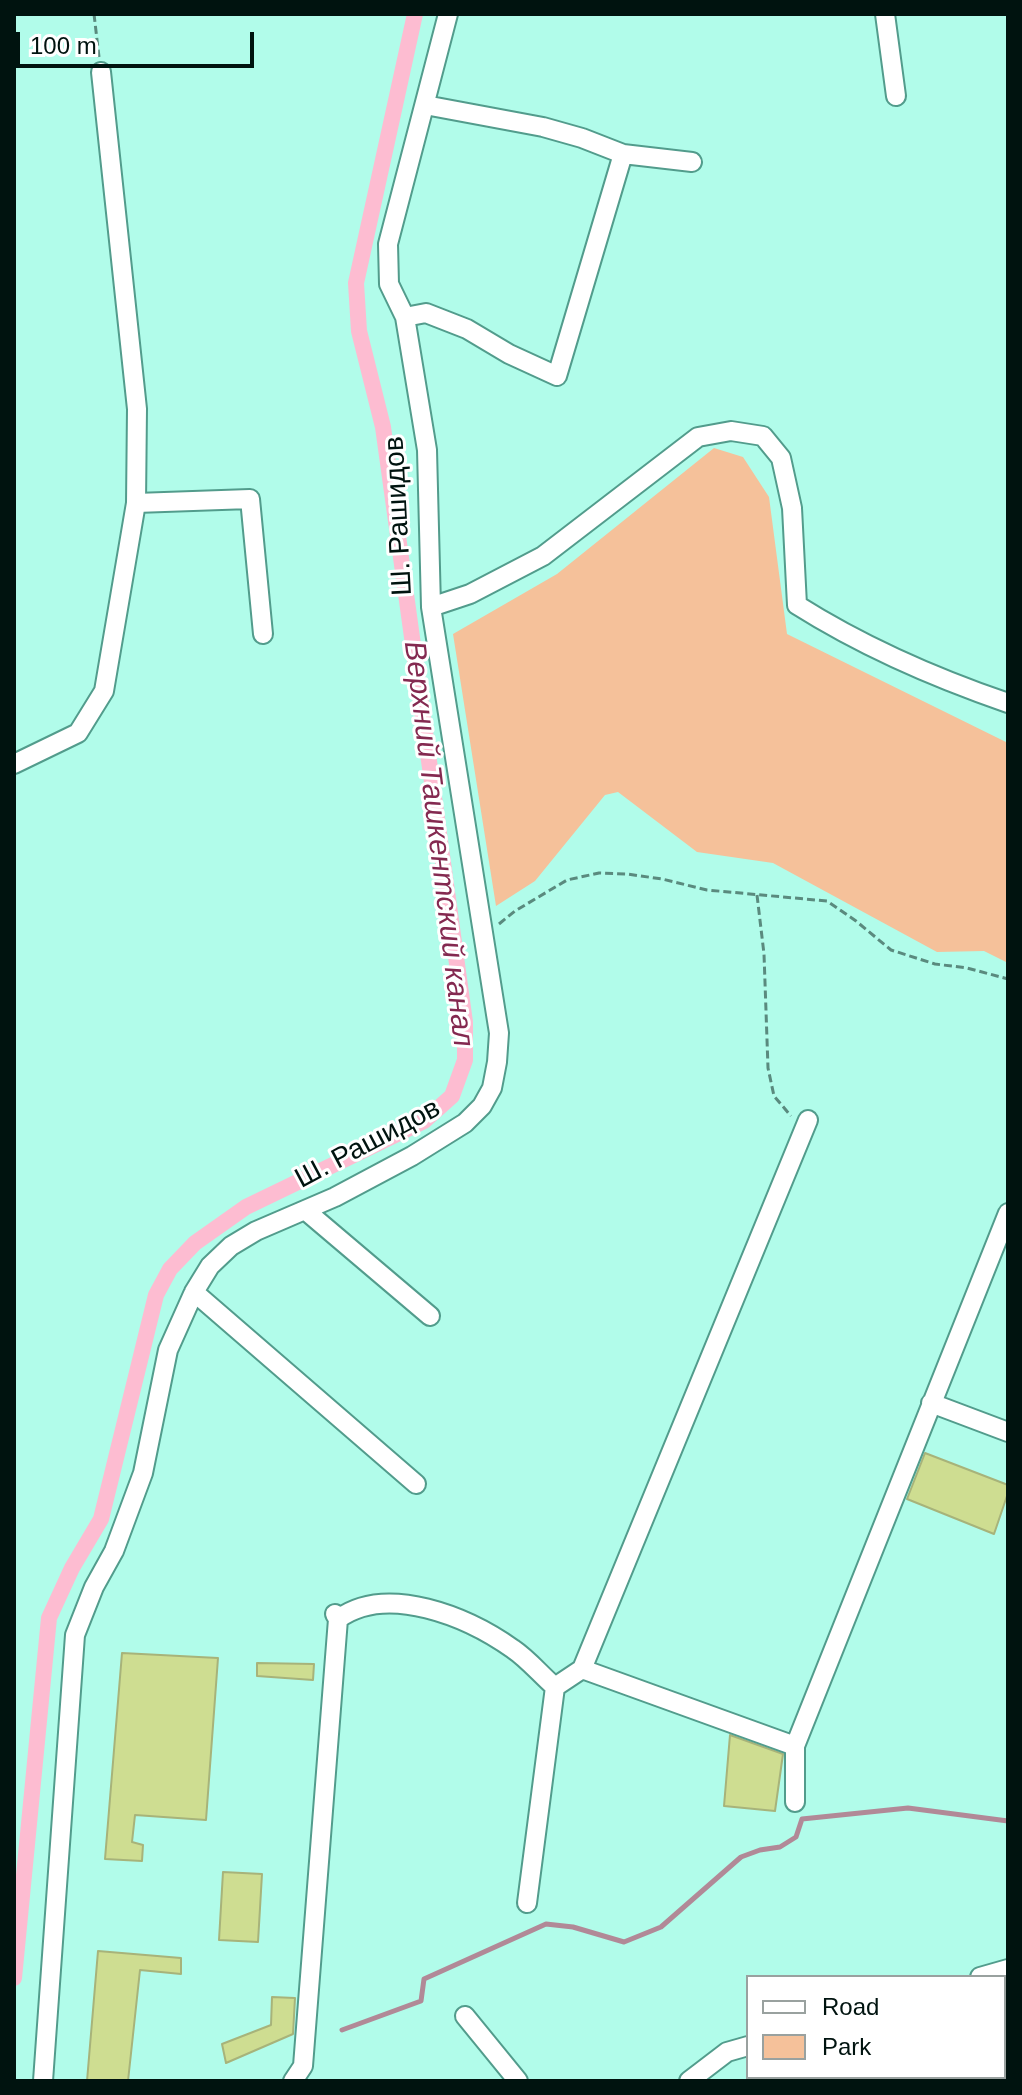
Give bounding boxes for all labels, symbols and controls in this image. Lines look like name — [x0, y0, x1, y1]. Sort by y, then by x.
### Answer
scale bar — [20, 16, 258, 66]
text: 100 m — [30, 32, 97, 59]
street label: Ш. Рашидов — [378, 436, 420, 596]
water label: Верхний Ташкентский канал — [395, 639, 481, 1049]
street label: Ш. Рашидов — [290, 1092, 446, 1196]
legend — [746, 1975, 1006, 2079]
text: Road — [822, 1993, 879, 2020]
text: Park — [822, 2033, 871, 2060]

